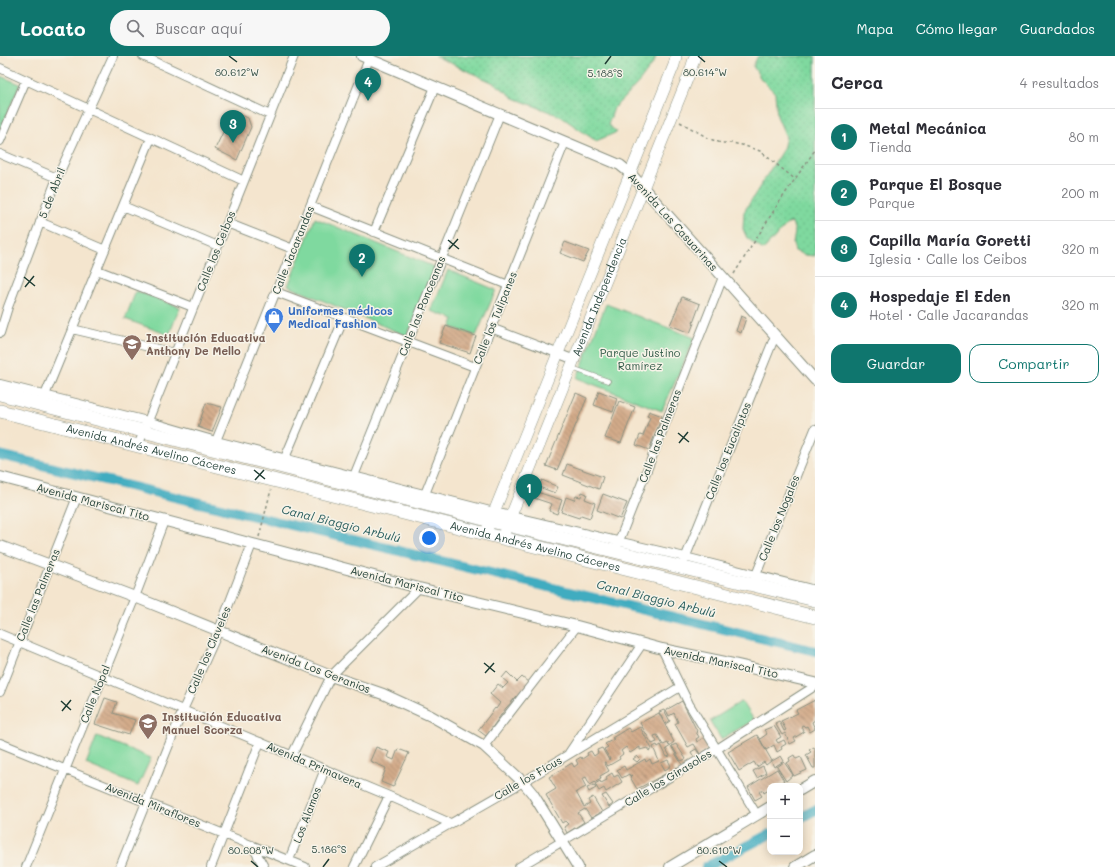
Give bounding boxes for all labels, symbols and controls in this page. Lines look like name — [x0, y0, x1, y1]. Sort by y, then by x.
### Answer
search box — [110, 10, 390, 46]
text: Locato — [20, 16, 86, 41]
icon: search — [124, 17, 146, 39]
text: Buscar aquí — [156, 18, 243, 38]
text: Mapa — [857, 19, 894, 38]
text: Cómo llegar — [916, 19, 998, 38]
text: Guardados — [1020, 19, 1095, 38]
text: 80.612°W — [215, 65, 259, 79]
text: 80.614°W — [683, 65, 727, 79]
text: 5.188°S — [588, 66, 623, 80]
pin: 4 — [355, 68, 381, 101]
text: Cerca — [831, 71, 883, 93]
text: 4 resultados — [1020, 74, 1099, 91]
pin: 3 — [220, 110, 246, 143]
text: Metal Mecánica — [869, 118, 987, 138]
text: 1 — [841, 128, 847, 145]
text: 80 m — [1069, 128, 1099, 145]
text: Tienda — [869, 138, 912, 155]
street label: 5 de Abril — [35, 165, 69, 220]
street label: Avenida Las Casuarinas — [625, 169, 722, 274]
text: Parque El Bosque — [869, 174, 1002, 194]
text: 2 — [840, 184, 848, 201]
text: 200 m — [1061, 184, 1099, 201]
text: Parque — [869, 194, 915, 211]
street label: Calle Jacarandas — [268, 203, 317, 296]
street label: Calle los Ceibos — [193, 208, 239, 293]
text: Capilla María Goretti — [869, 230, 1031, 250]
street label: Avenida Independencia — [568, 235, 630, 358]
text: 3 — [840, 240, 848, 257]
text: 320 m — [1062, 240, 1099, 257]
pin: 2 — [349, 244, 375, 277]
text: Iglesia · Calle los Ceibos — [869, 250, 1027, 267]
street label: Calle las Ponceanas — [395, 253, 448, 358]
street label: Calle los Tulipanes — [469, 269, 520, 366]
text: Hospedaje El Eden — [869, 286, 1011, 306]
text: 4 — [840, 296, 848, 313]
text: 320 m — [1062, 296, 1099, 313]
place label: Uniformes médicos Medical Fashion — [288, 303, 393, 331]
shop icon: Uniformes médicos Medical Fashion — [263, 306, 285, 334]
text: Hotel · Calle Jacarandas — [869, 306, 1029, 323]
place label: Institución Educativa Anthony De Mello — [146, 330, 266, 358]
school or university icon: Institución Educativa Anthony De Mello — [121, 333, 143, 361]
button: Guardar — [831, 344, 961, 383]
button: Compartir — [969, 344, 1099, 383]
park label: Parque Justino Ramírez — [600, 345, 681, 373]
street label: Calle las Palmeras — [635, 387, 684, 485]
street label: Calle los Eucaliptos — [701, 400, 754, 502]
street label: Avenida Andrés Avelino Cáceres — [65, 420, 238, 478]
street label: Calle los Nogales — [754, 473, 803, 563]
pin: 1 — [516, 474, 542, 507]
street label: Avenida Mariscal Tito — [35, 479, 152, 524]
water label: Canal Biaggio Arbulú — [280, 500, 403, 546]
street label: Avenida Andrés Avelino Cáceres — [448, 517, 622, 575]
your location — [419, 528, 439, 548]
street label: Calle las Palmeras — [12, 546, 63, 643]
street label: Avenida Mariscal Tito — [349, 562, 466, 605]
water label: Canal Biaggio Arbulú — [595, 575, 718, 621]
street label: Calle los Claveles — [183, 604, 234, 696]
street label: Avenida Los Geranios — [259, 641, 373, 696]
street label: Avenida Mariscal Tito — [663, 642, 780, 681]
street label: Calle Nopal — [76, 662, 113, 725]
place label: Institución Educativa Manuel Scorza — [162, 709, 282, 737]
school or university icon: Institución Educativa Manuel Scorza — [137, 712, 159, 740]
street label: Avenida Primavera — [264, 738, 364, 791]
street label: Calle los Girasoles — [621, 746, 714, 810]
street label: Calle los Ficus — [491, 752, 564, 803]
street label: Avenida Miraflores — [103, 779, 203, 831]
map controls — [767, 783, 803, 855]
button: + — [767, 783, 803, 819]
street label: Los Alamos — [289, 785, 324, 845]
button: − — [767, 819, 803, 855]
text: 5.186°S — [312, 842, 347, 856]
text: 80.608°W — [228, 843, 274, 857]
text: 80.610°W — [697, 843, 741, 857]

